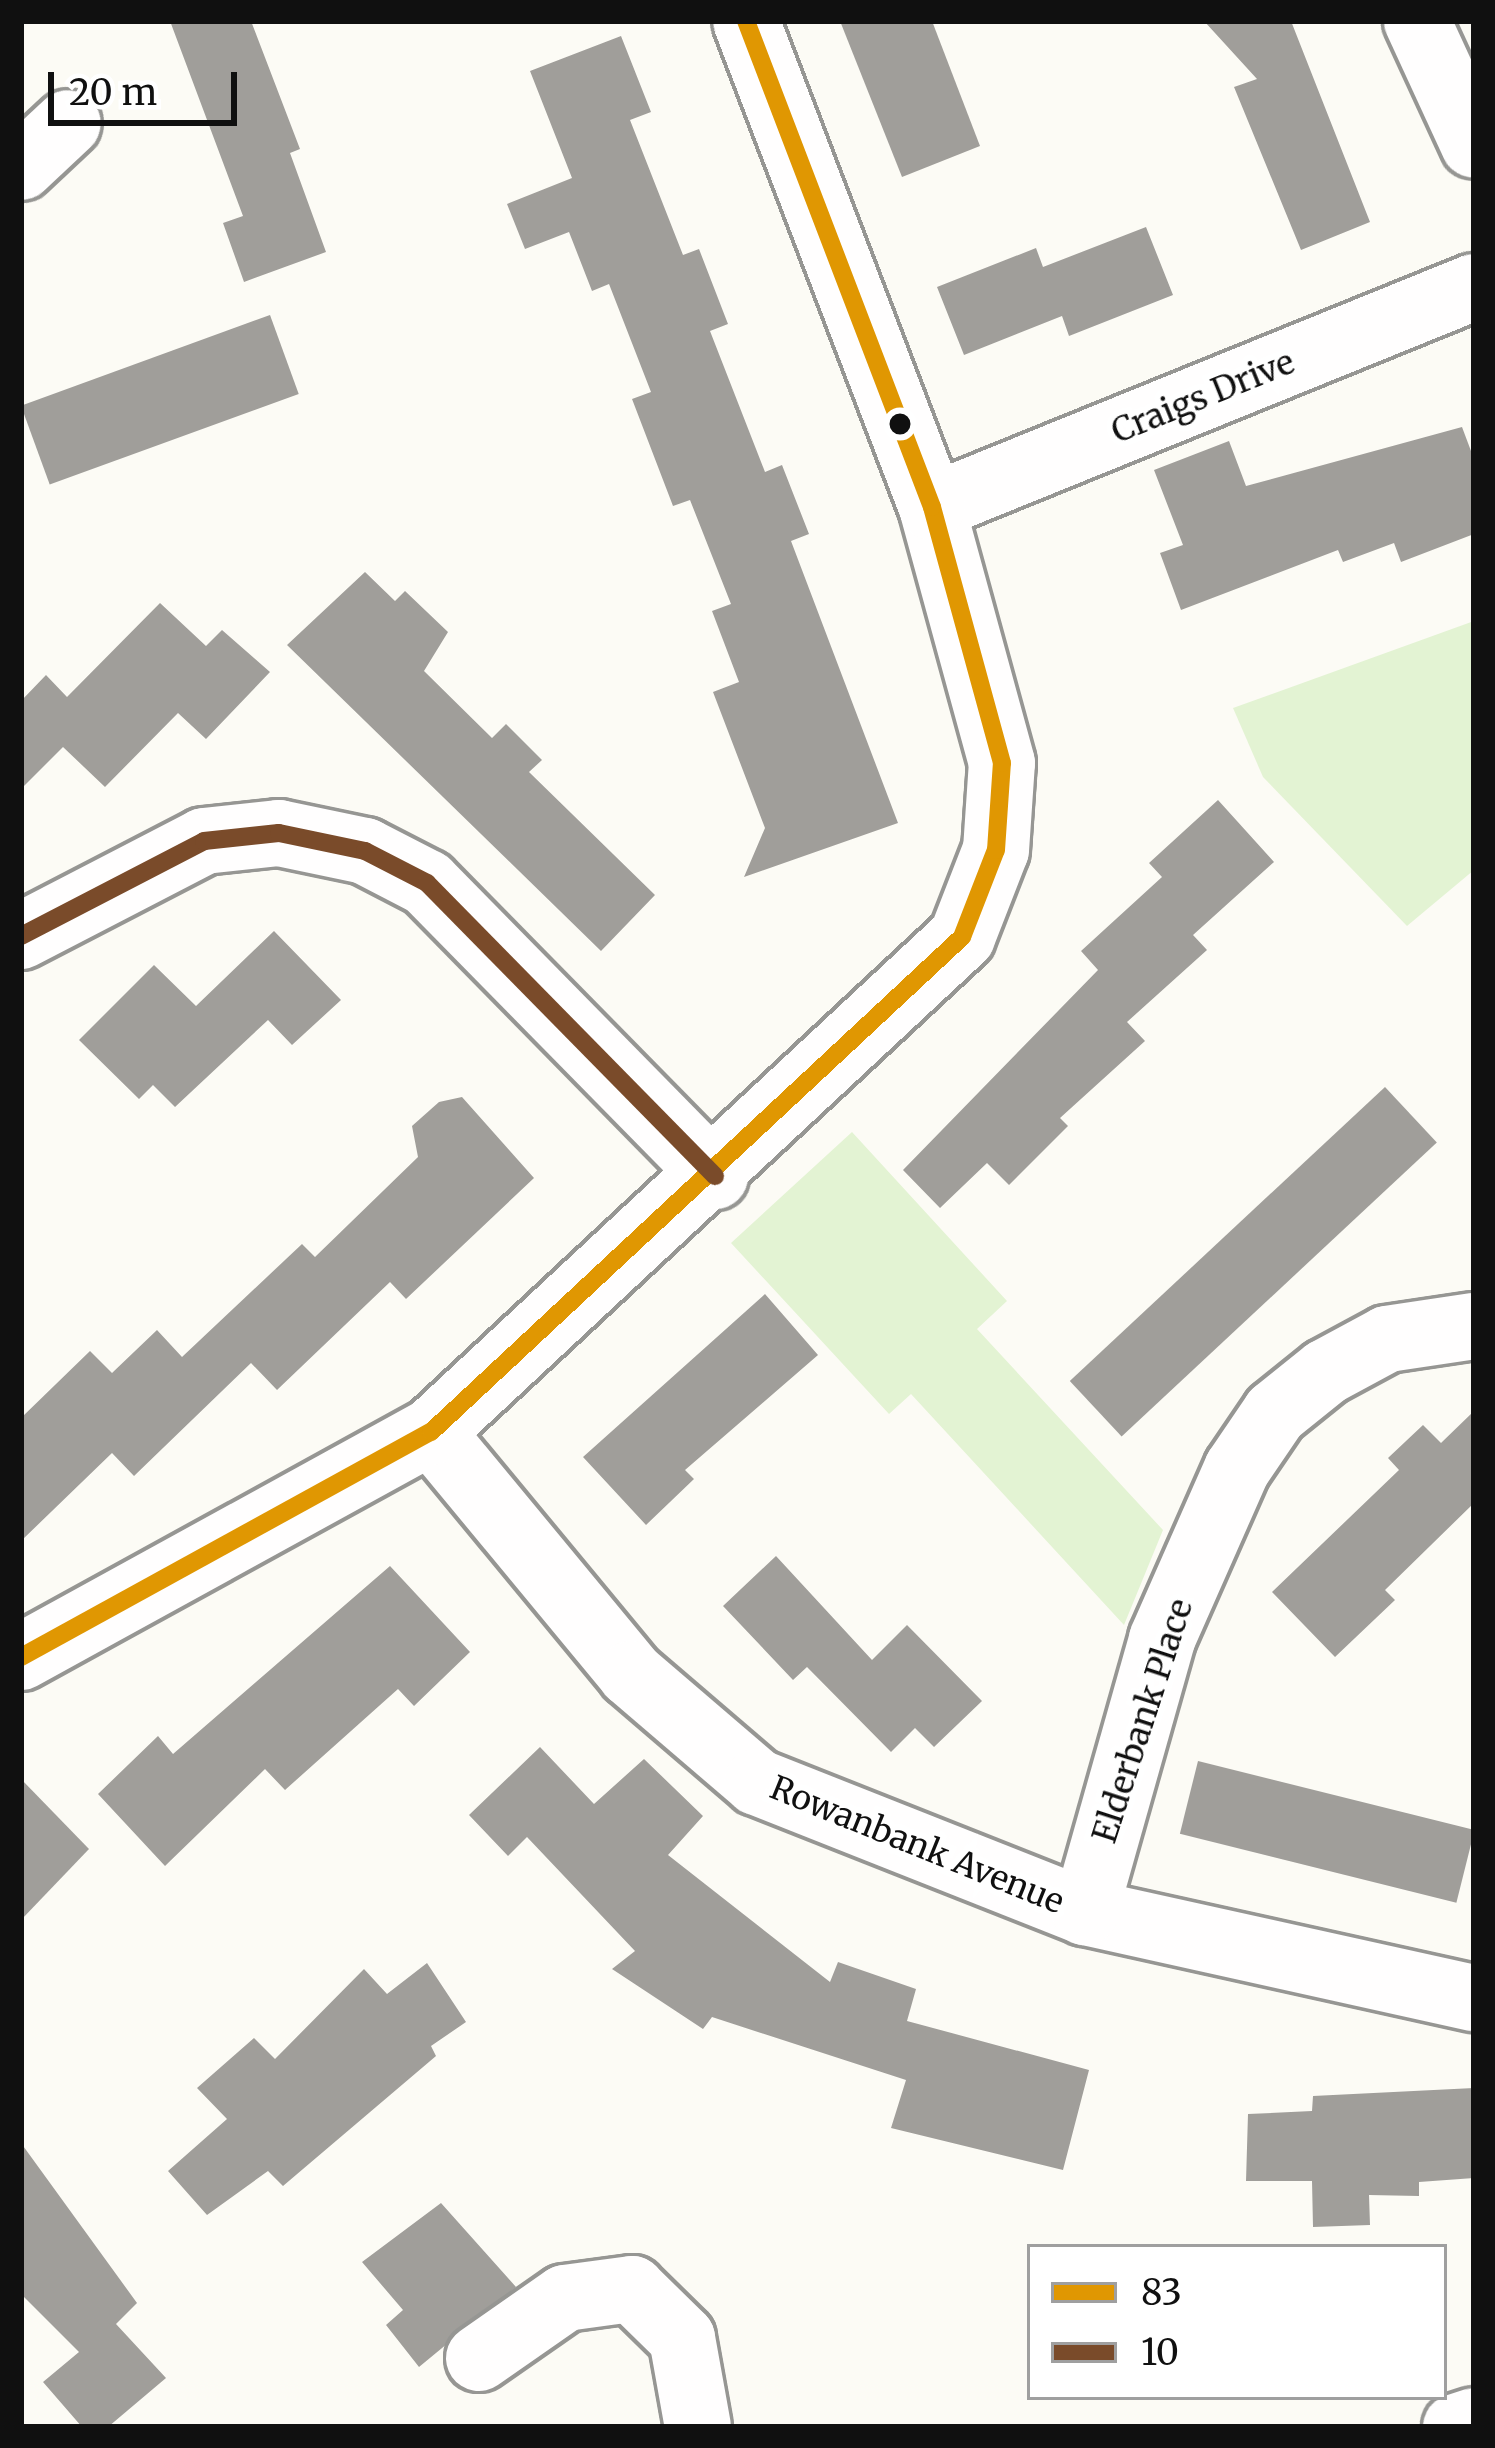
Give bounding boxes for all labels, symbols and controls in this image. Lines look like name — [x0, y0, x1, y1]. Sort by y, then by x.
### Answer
scale bar — [54, 48, 243, 122]
text: 20 m — [69, 70, 157, 115]
street label: Craigs Drive — [1106, 342, 1300, 452]
unlabelled marker — [889, 413, 911, 435]
street label: Elderbank Place — [1085, 1594, 1201, 1848]
street label: Rowanbank Avenue — [764, 1768, 1070, 1922]
legend — [1027, 2244, 1447, 2400]
text: 83 — [1141, 2270, 1182, 2315]
text: 10 — [1141, 2330, 1179, 2375]

